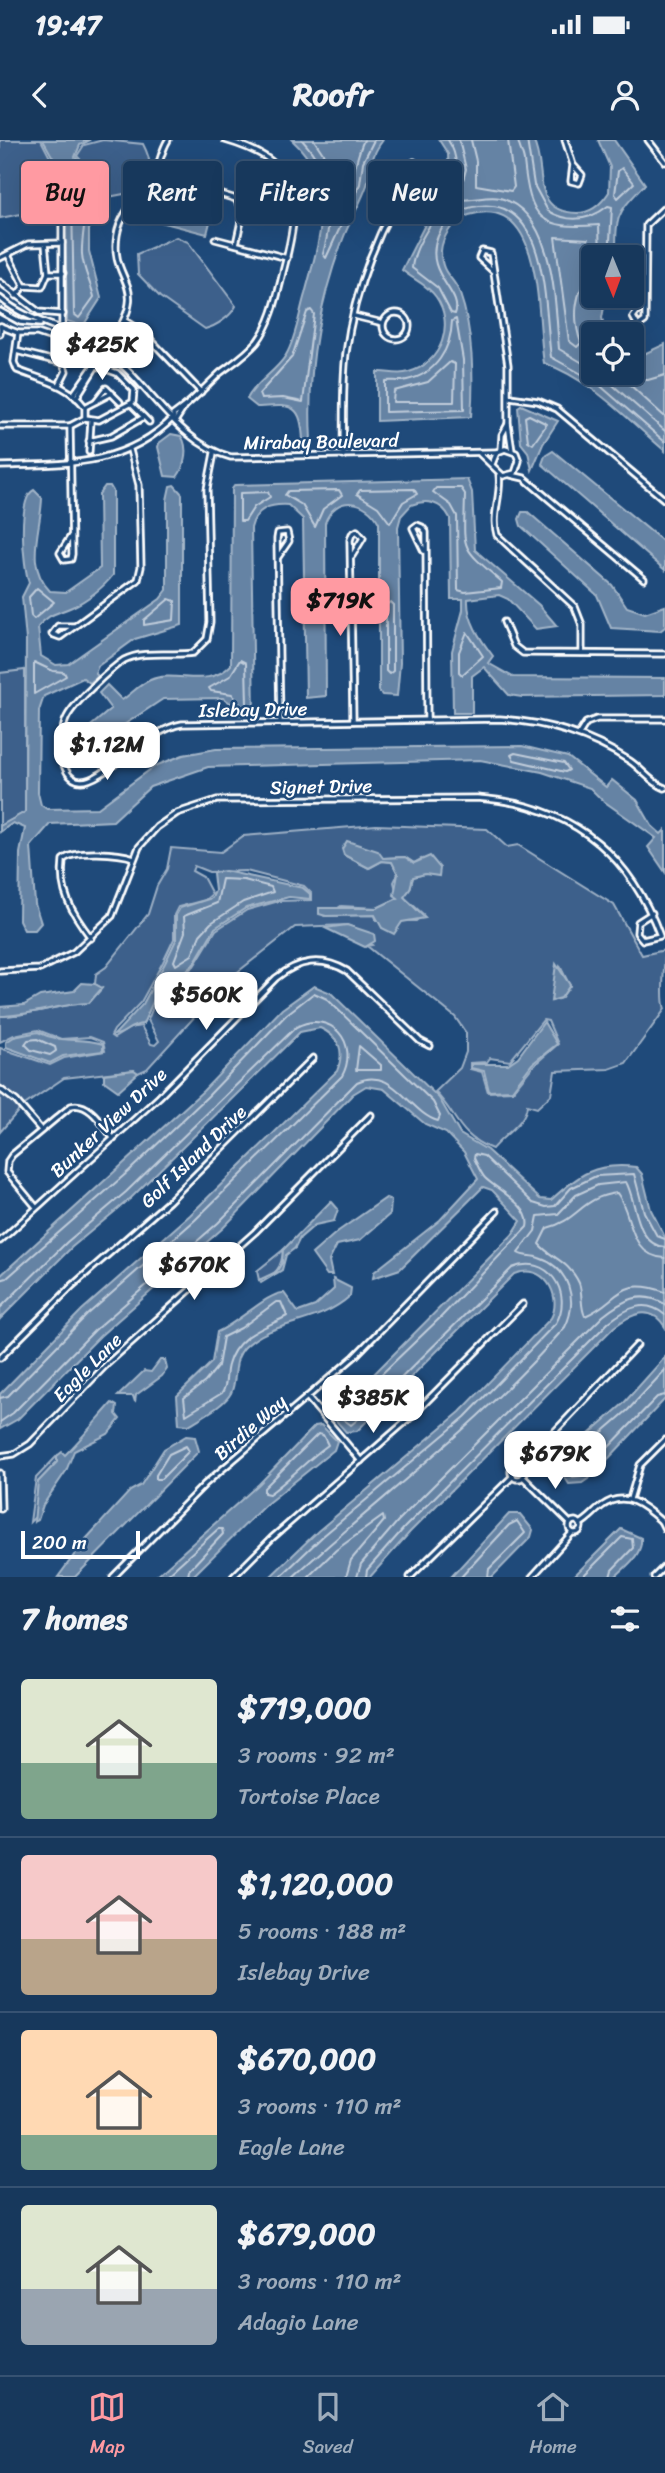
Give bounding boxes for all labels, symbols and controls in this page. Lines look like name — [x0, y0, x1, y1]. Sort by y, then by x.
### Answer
text: 19:47 — [35, 2, 101, 48]
text: Roofr — [293, 66, 372, 123]
icon: back — [21, 76, 59, 114]
icon: person — [606, 76, 644, 114]
chip: Buy — [21, 161, 109, 224]
chip: Rent — [123, 161, 222, 224]
chip: Filters — [236, 161, 354, 224]
chip: New — [368, 161, 462, 224]
north arrow — [581, 245, 644, 308]
map controls — [581, 245, 644, 385]
pin: $425K — [53, 322, 151, 382]
button: locate — [581, 322, 644, 385]
text: $425K — [66, 324, 138, 365]
street label: Mirabay Boulevard — [243, 424, 401, 459]
pin: $719K — [291, 578, 389, 638]
text: $719K — [307, 580, 373, 621]
street label: Islebay Drive — [197, 692, 308, 727]
pin: $1.12M — [50, 722, 164, 782]
text: $1.12M — [70, 724, 144, 765]
street label: Signet Drive — [270, 769, 373, 804]
pin: $560K — [157, 972, 255, 1032]
text: $560K — [170, 974, 242, 1015]
street label: Bunker View Drive — [42, 1059, 175, 1186]
street label: Golf Island Drive — [132, 1097, 254, 1216]
pin: $670K — [145, 1242, 243, 1302]
text: $670K — [159, 1244, 229, 1285]
street label: Eagle Lane — [45, 1324, 130, 1410]
pin: $385K — [324, 1376, 422, 1435]
text: $385K — [338, 1377, 408, 1418]
street label: Birdie Way — [206, 1386, 295, 1469]
pin: $679K — [506, 1432, 604, 1491]
text: $679K — [520, 1433, 590, 1474]
text: 200 m — [32, 1526, 87, 1559]
scale bar — [21, 1528, 140, 1560]
text: 7 homes — [21, 1592, 128, 1646]
icon: filters — [606, 1600, 644, 1638]
text: $719,000 — [238, 1681, 372, 1735]
icon: home — [77, 1707, 161, 1791]
text: 3 rooms · 92 m² — [238, 1735, 395, 1776]
text: Tortoise Place — [238, 1776, 380, 1817]
text: $1,120,000 — [238, 1857, 393, 1911]
icon: home — [77, 1883, 161, 1967]
text: 5 rooms · 188 m² — [238, 1911, 406, 1952]
text: Islebay Drive — [238, 1952, 370, 1993]
text: $670,000 — [238, 2032, 376, 2086]
icon: home — [77, 2058, 161, 2142]
text: 3 rooms · 110 m² — [238, 2086, 402, 2127]
text: Eagle Lane — [238, 2127, 345, 2168]
text: $679,000 — [238, 2207, 376, 2261]
icon: home — [77, 2233, 161, 2317]
text: 3 rooms · 110 m² — [238, 2261, 402, 2302]
text: Adagio Lane — [238, 2302, 359, 2343]
tab: Map — [88, 2388, 126, 2463]
tab: Saved — [303, 2388, 353, 2463]
tab: Home — [529, 2388, 577, 2463]

